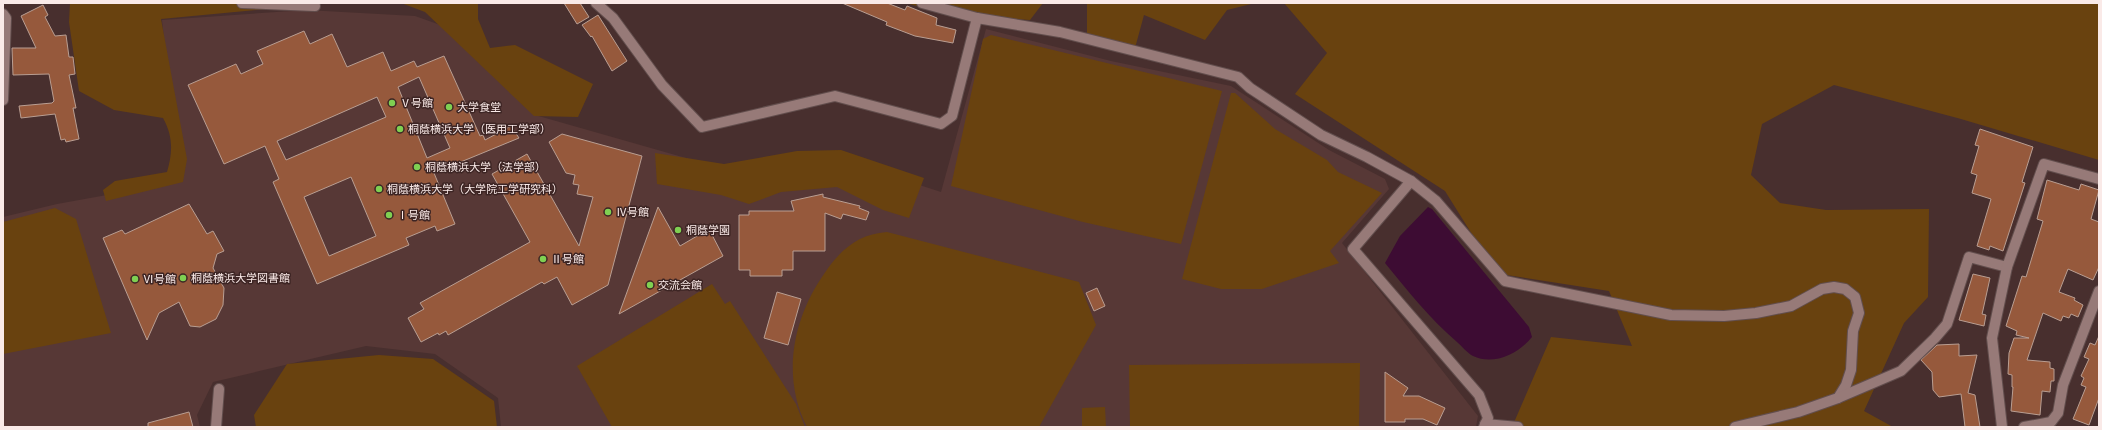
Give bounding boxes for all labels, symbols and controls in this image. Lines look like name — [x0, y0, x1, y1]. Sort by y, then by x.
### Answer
place label: Ⅴ号館 — [400, 96, 433, 110]
marker: Ⅴ号館 — [387, 98, 397, 108]
place label: 大学食堂 — [457, 100, 501, 114]
marker: 大学食堂 — [444, 102, 454, 112]
place label: 桐蔭横浜大学（医用工学部） — [408, 122, 551, 136]
marker: 桐蔭横浜大学（医用工学部） — [395, 124, 405, 134]
place label: 桐蔭横浜大学（法学部） — [425, 160, 546, 174]
marker: 桐蔭横浜大学（法学部） — [412, 162, 422, 172]
place label: 桐蔭横浜大学（大学院工学研究科） — [387, 182, 563, 196]
marker: 桐蔭横浜大学（大学院工学研究科） — [374, 184, 384, 194]
place label: Ⅳ号館 — [616, 205, 649, 219]
marker: Ⅳ号館 — [603, 207, 613, 217]
place label: Ⅰ号館 — [397, 208, 430, 222]
marker: Ⅰ号館 — [384, 210, 394, 220]
place label: 桐蔭学園 — [686, 223, 730, 237]
marker: 桐蔭学園 — [673, 225, 683, 235]
place label: Ⅱ号館 — [551, 252, 584, 266]
marker: Ⅱ号館 — [538, 254, 548, 264]
place label: 桐蔭横浜大学図書館 — [191, 271, 290, 285]
place label: Ⅵ号館 — [143, 272, 176, 286]
marker: 桐蔭横浜大学図書館 — [178, 273, 188, 283]
marker: Ⅵ号館 — [130, 274, 140, 284]
place label: 交流会館 — [658, 278, 702, 292]
marker: 交流会館 — [645, 280, 655, 290]

